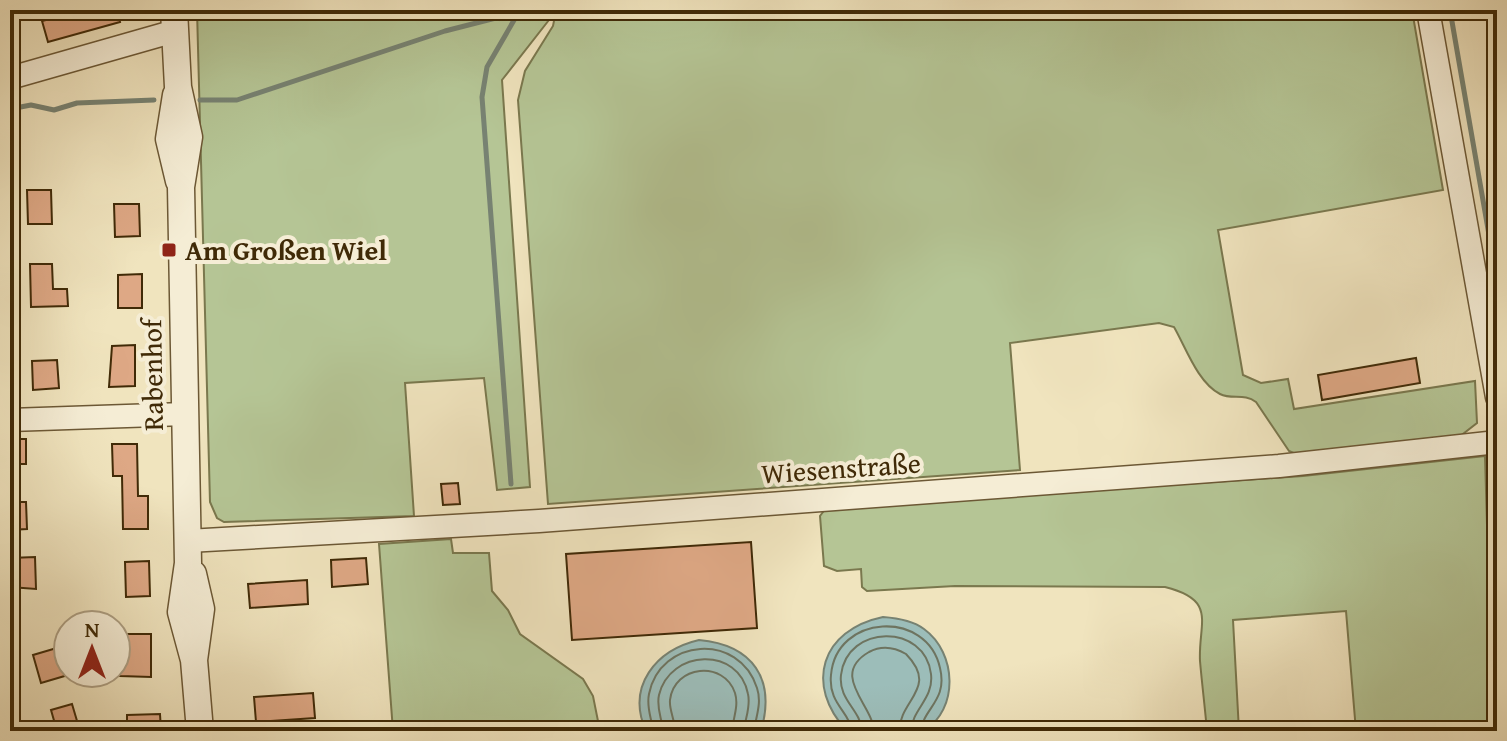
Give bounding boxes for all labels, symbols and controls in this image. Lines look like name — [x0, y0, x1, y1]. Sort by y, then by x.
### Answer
place label: Am Großen Wiel — [185, 229, 387, 270]
marker: Am Großen Wiel — [160, 241, 178, 259]
street label: Rabenhof — [130, 316, 173, 431]
street label: Wiesenstraße — [760, 441, 922, 494]
north arrow — [52, 609, 132, 689]
text: N — [85, 613, 100, 645]

